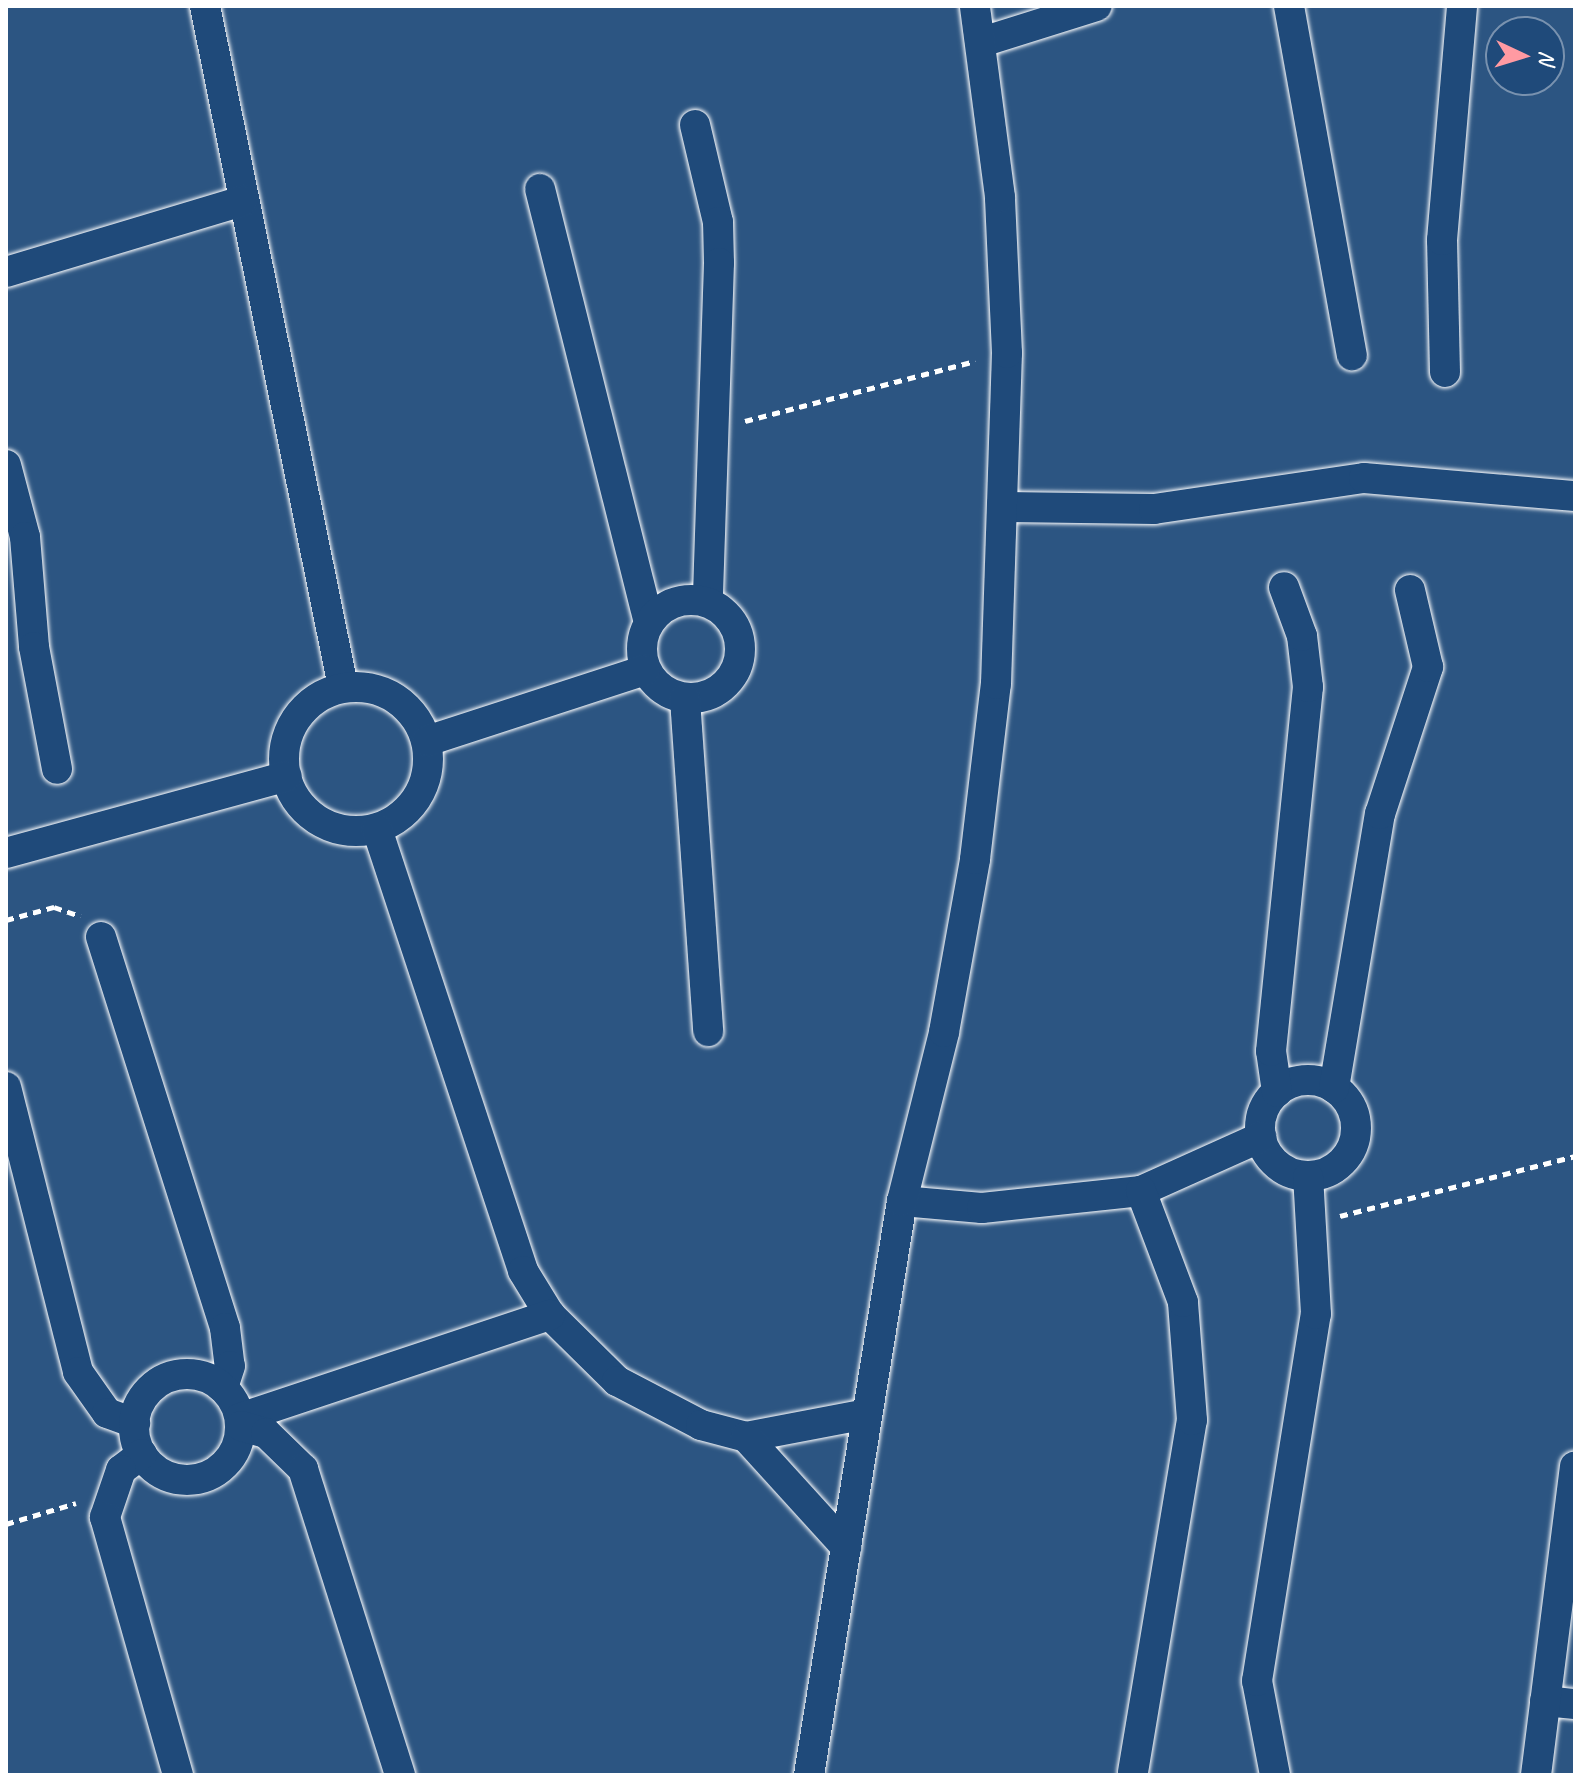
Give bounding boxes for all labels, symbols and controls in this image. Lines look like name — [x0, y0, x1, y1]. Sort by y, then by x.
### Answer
north arrow — [1485, 16, 1565, 96]
text: N — [1533, 50, 1561, 65]

